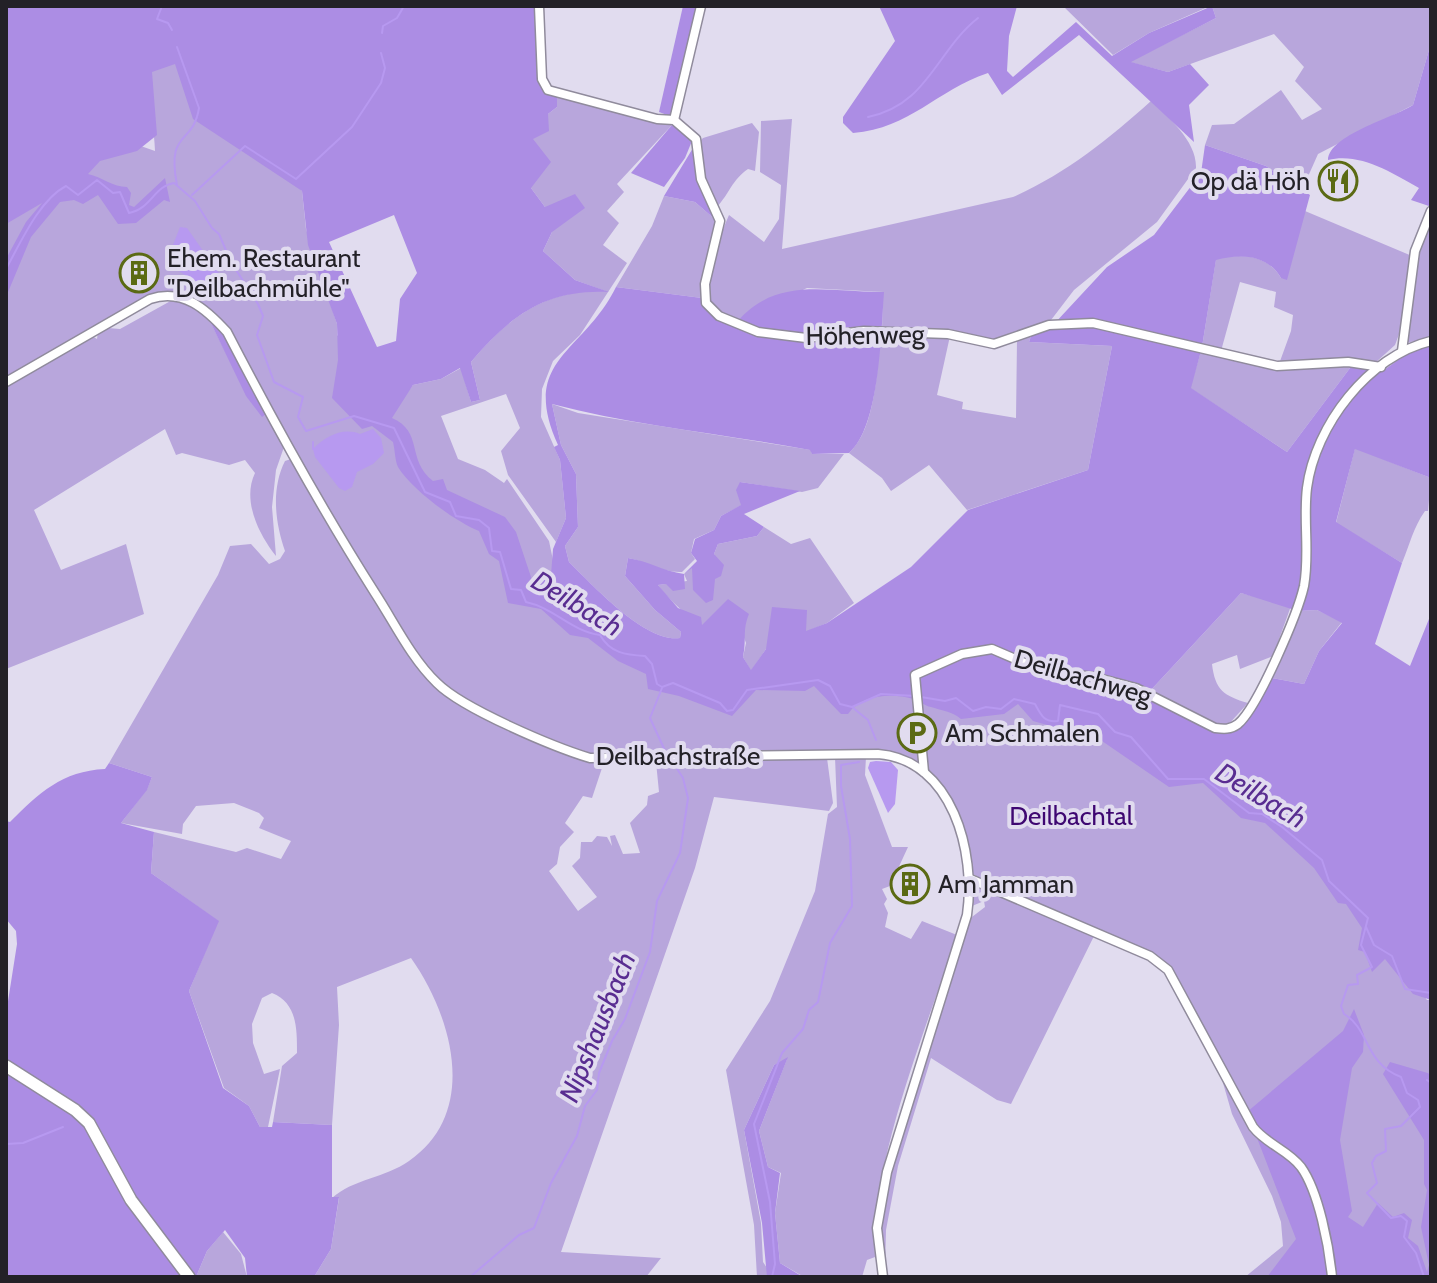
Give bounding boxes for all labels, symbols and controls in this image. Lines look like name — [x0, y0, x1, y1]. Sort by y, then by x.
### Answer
restaurant icon: Op dä Höh — [1317, 160, 1359, 202]
place label: Op dä Höh — [1191, 165, 1310, 197]
place label: Ehem. Restaurant "Deilbachmühle" — [167, 242, 361, 304]
building icon: Ehem. Restaurant "Deilbachmühle" — [118, 252, 160, 294]
street label: Höhenweg — [805, 318, 926, 352]
water label: Deilbach — [526, 563, 628, 643]
street label: Deilbachweg — [1011, 642, 1156, 712]
parking icon: Am Schmalen — [896, 712, 938, 754]
place label: Am Schmalen — [945, 717, 1100, 749]
street label: Deilbachstraße — [596, 740, 760, 772]
water label: Deilbach — [1210, 755, 1312, 835]
park label: Deilbachtal — [1009, 800, 1133, 832]
building icon: Am Jamman — [889, 863, 931, 905]
place label: Am Jamman — [938, 868, 1074, 900]
water label: Nipshausbach — [552, 947, 642, 1107]

